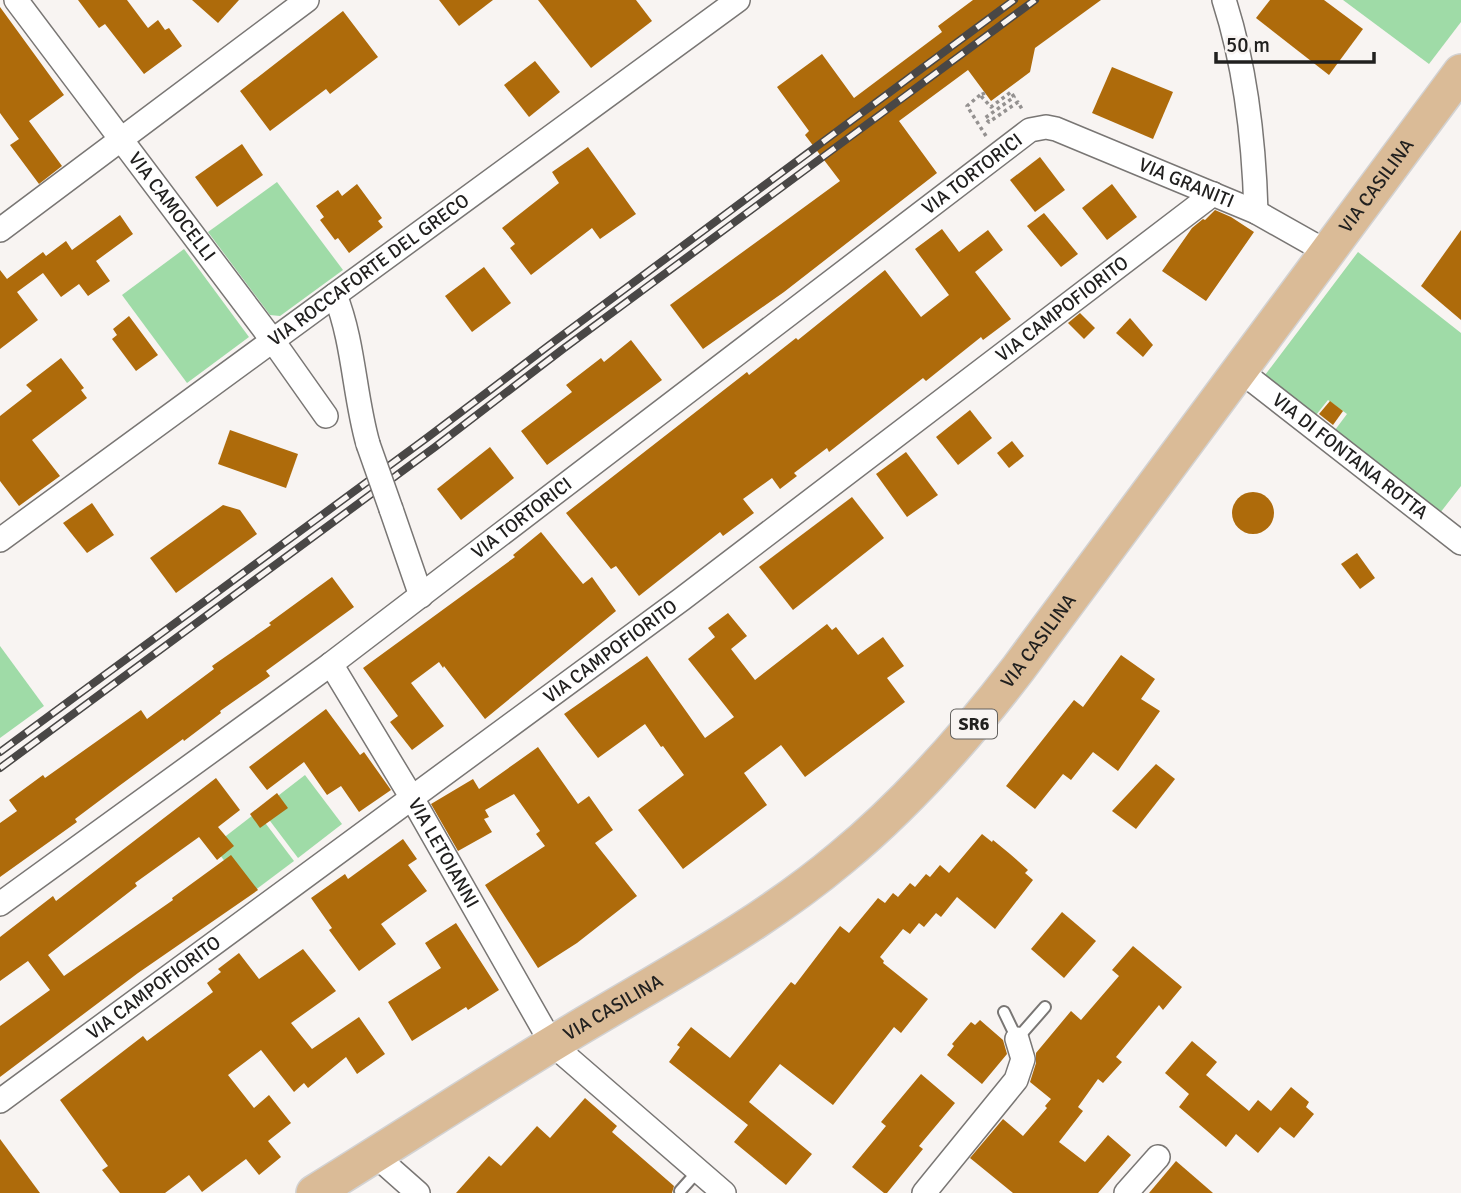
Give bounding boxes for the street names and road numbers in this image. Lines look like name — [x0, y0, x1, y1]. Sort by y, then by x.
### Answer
street label: VIA TORTORICI — [917, 128, 1027, 220]
street label: VIA CASILINA — [1334, 134, 1420, 238]
street label: VIA CAMOCELLI — [123, 147, 221, 266]
street label: VIA GRANITI — [1135, 153, 1238, 214]
street label: VIA ROCCAFORTE DEL GRECO — [264, 189, 474, 352]
street label: VIA CAMPOFIORITO — [991, 251, 1133, 367]
street label: VIA DI FONTANA ROTTA — [1267, 388, 1433, 525]
street label: VIA TORTORICI — [467, 472, 577, 564]
street label: VIA CASILINA — [996, 589, 1082, 693]
street label: VIA CAMPOFIORITO — [539, 594, 682, 709]
road number: SR6 — [951, 710, 997, 738]
street label: VIA LETOIANNI — [403, 794, 484, 912]
street label: VIA CAMPOFIORITO — [82, 931, 226, 1045]
street label: VIA CASILINA — [559, 969, 668, 1046]

